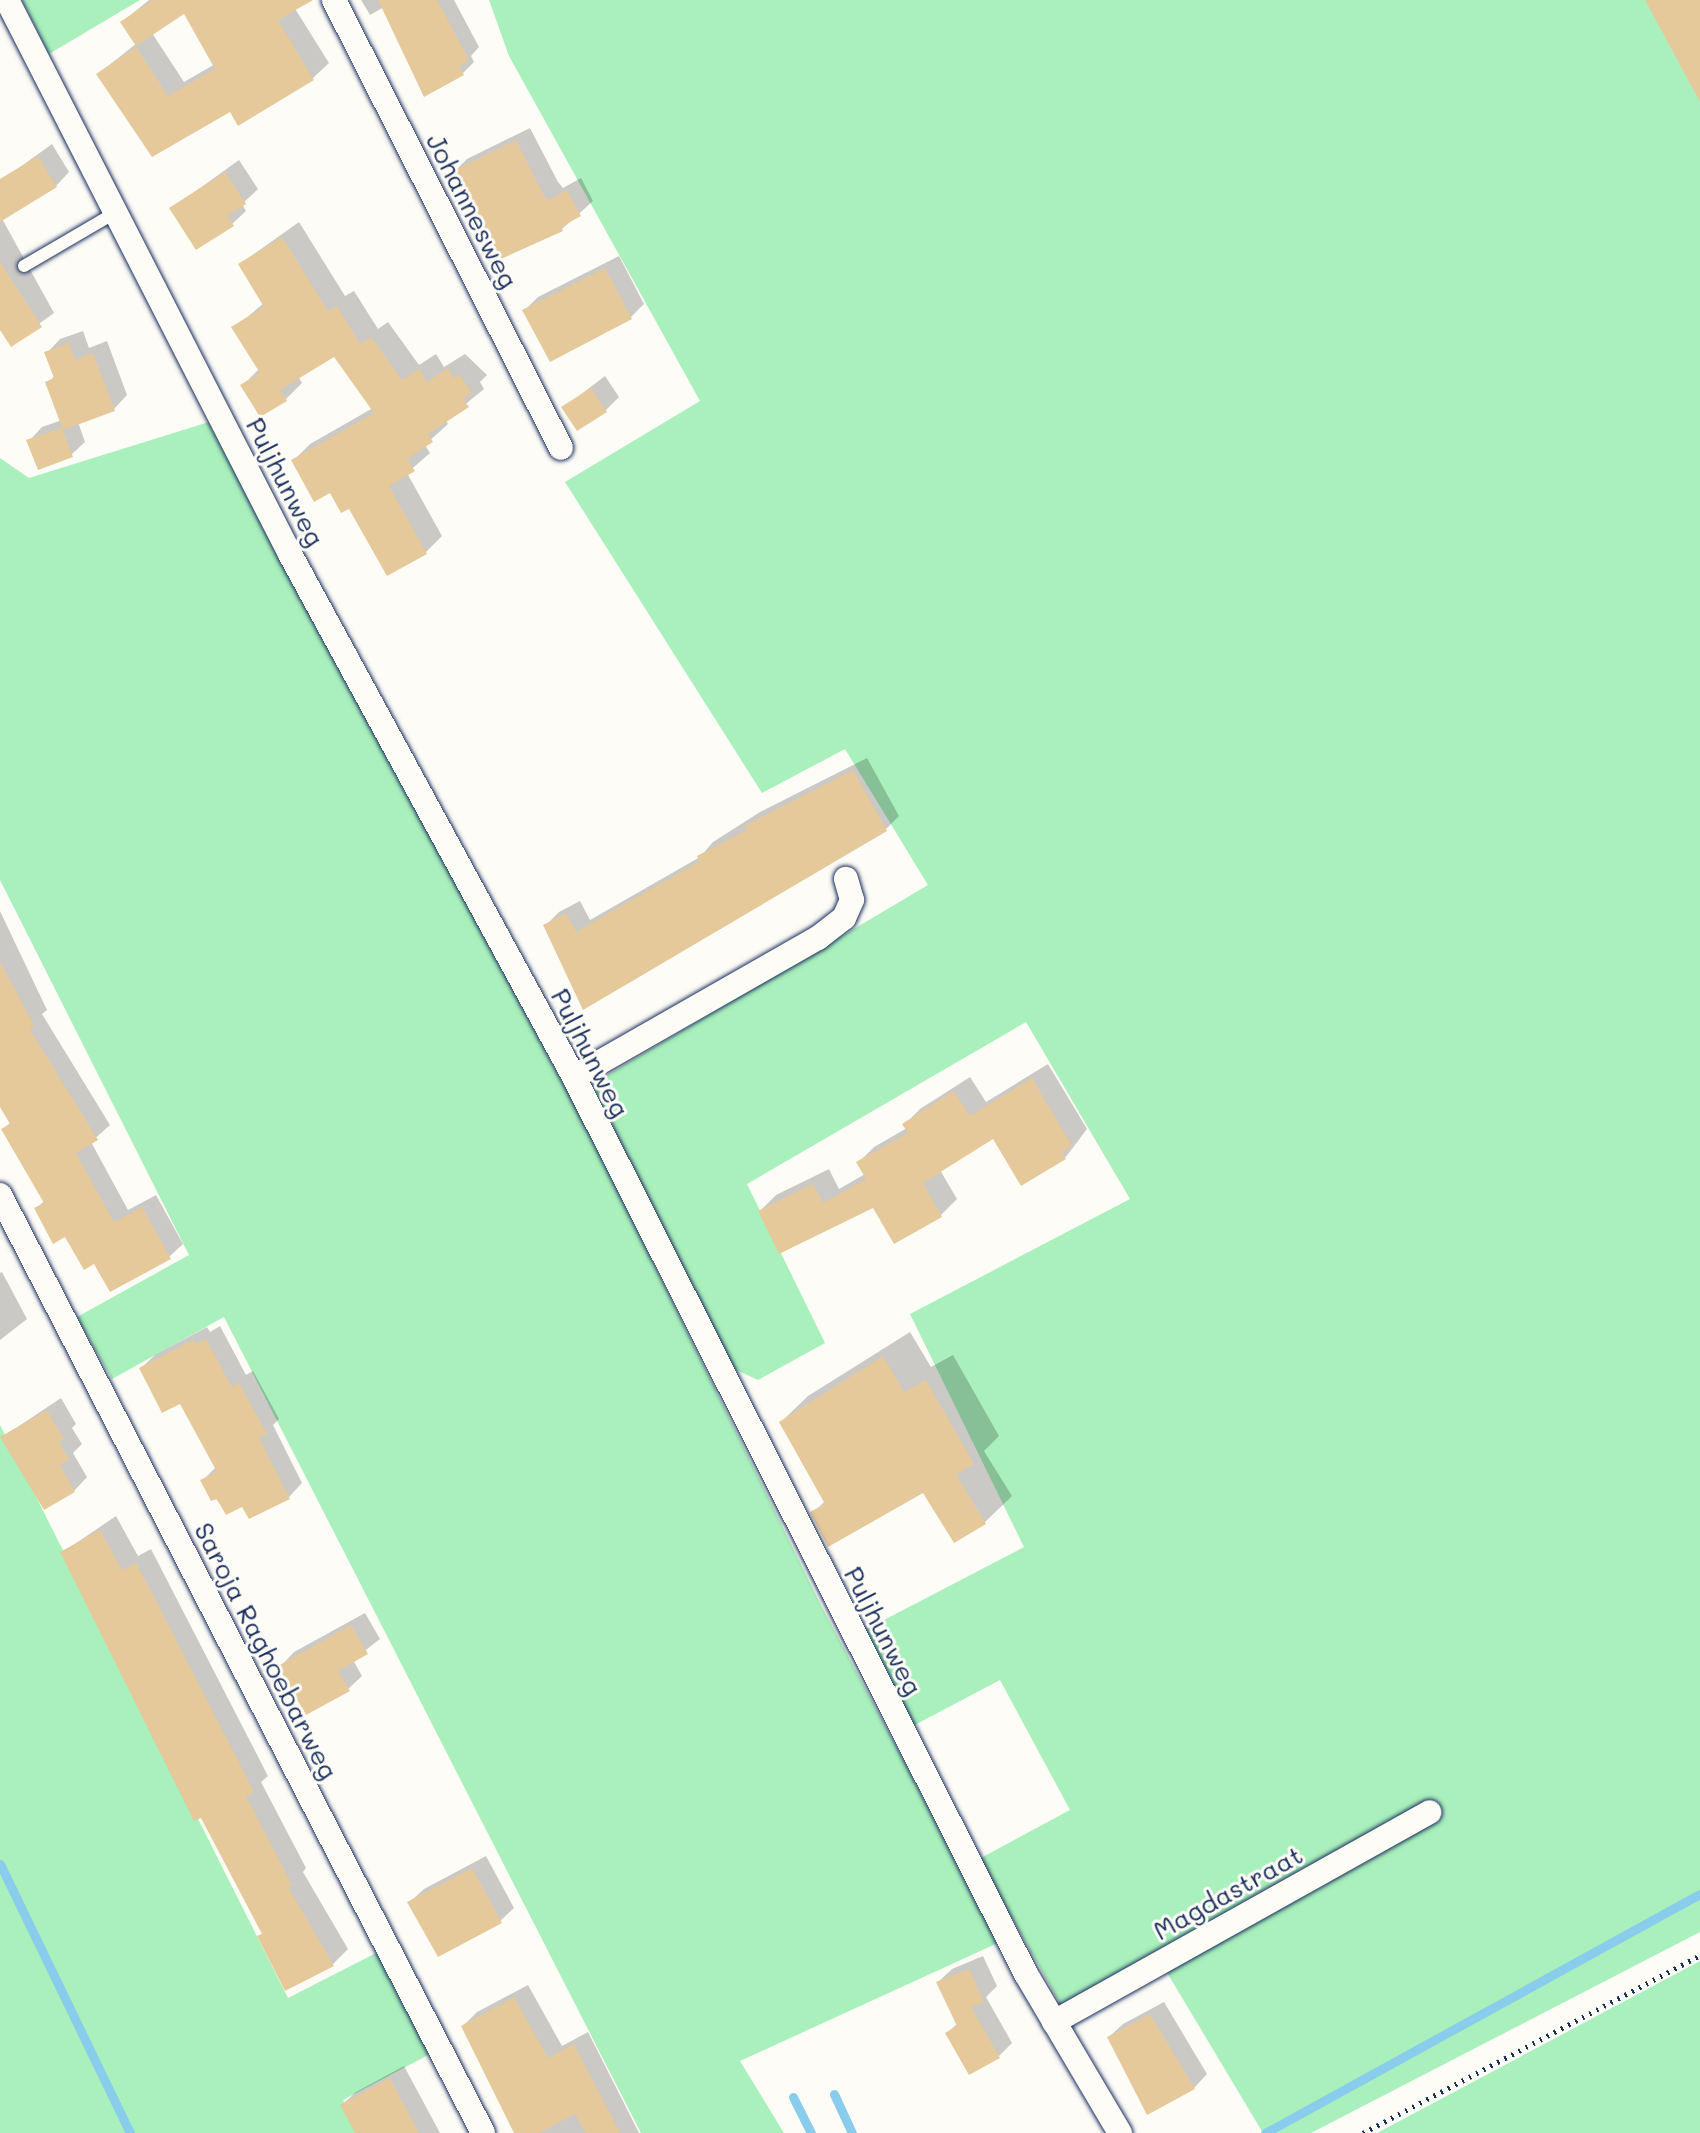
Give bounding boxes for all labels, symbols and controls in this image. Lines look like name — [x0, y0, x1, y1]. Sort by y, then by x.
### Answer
street label: Johannesweg — [420, 128, 524, 294]
street label: Puljhunweg — [239, 413, 331, 551]
street label: Puljhunweg — [544, 984, 636, 1122]
street label: Saroja Raghoebarweg — [188, 1517, 344, 1785]
street label: Puljhunweg — [837, 1562, 929, 1700]
street label: Magdastraat — [1148, 1839, 1308, 1947]

